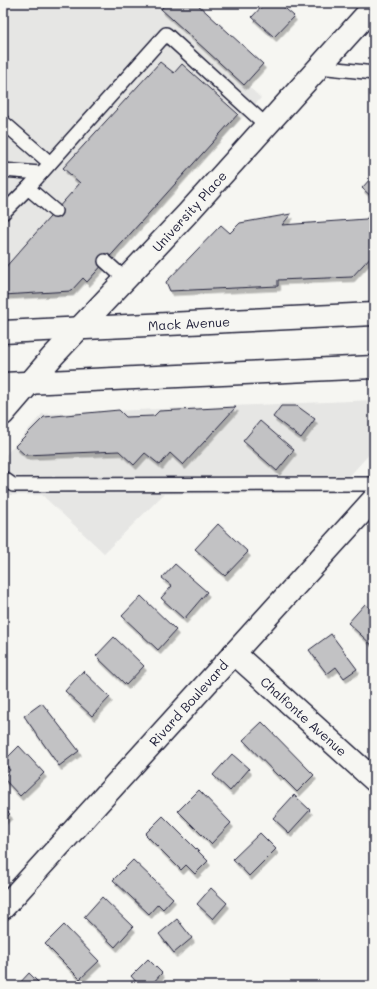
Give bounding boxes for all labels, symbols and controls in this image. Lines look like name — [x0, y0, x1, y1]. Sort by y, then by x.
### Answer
street label: University Place — [148, 167, 230, 255]
street label: Mack Avenue — [148, 312, 230, 334]
street label: Rivard Boulevard — [145, 656, 231, 750]
street label: Chalfonte Avenue — [257, 673, 351, 759]

